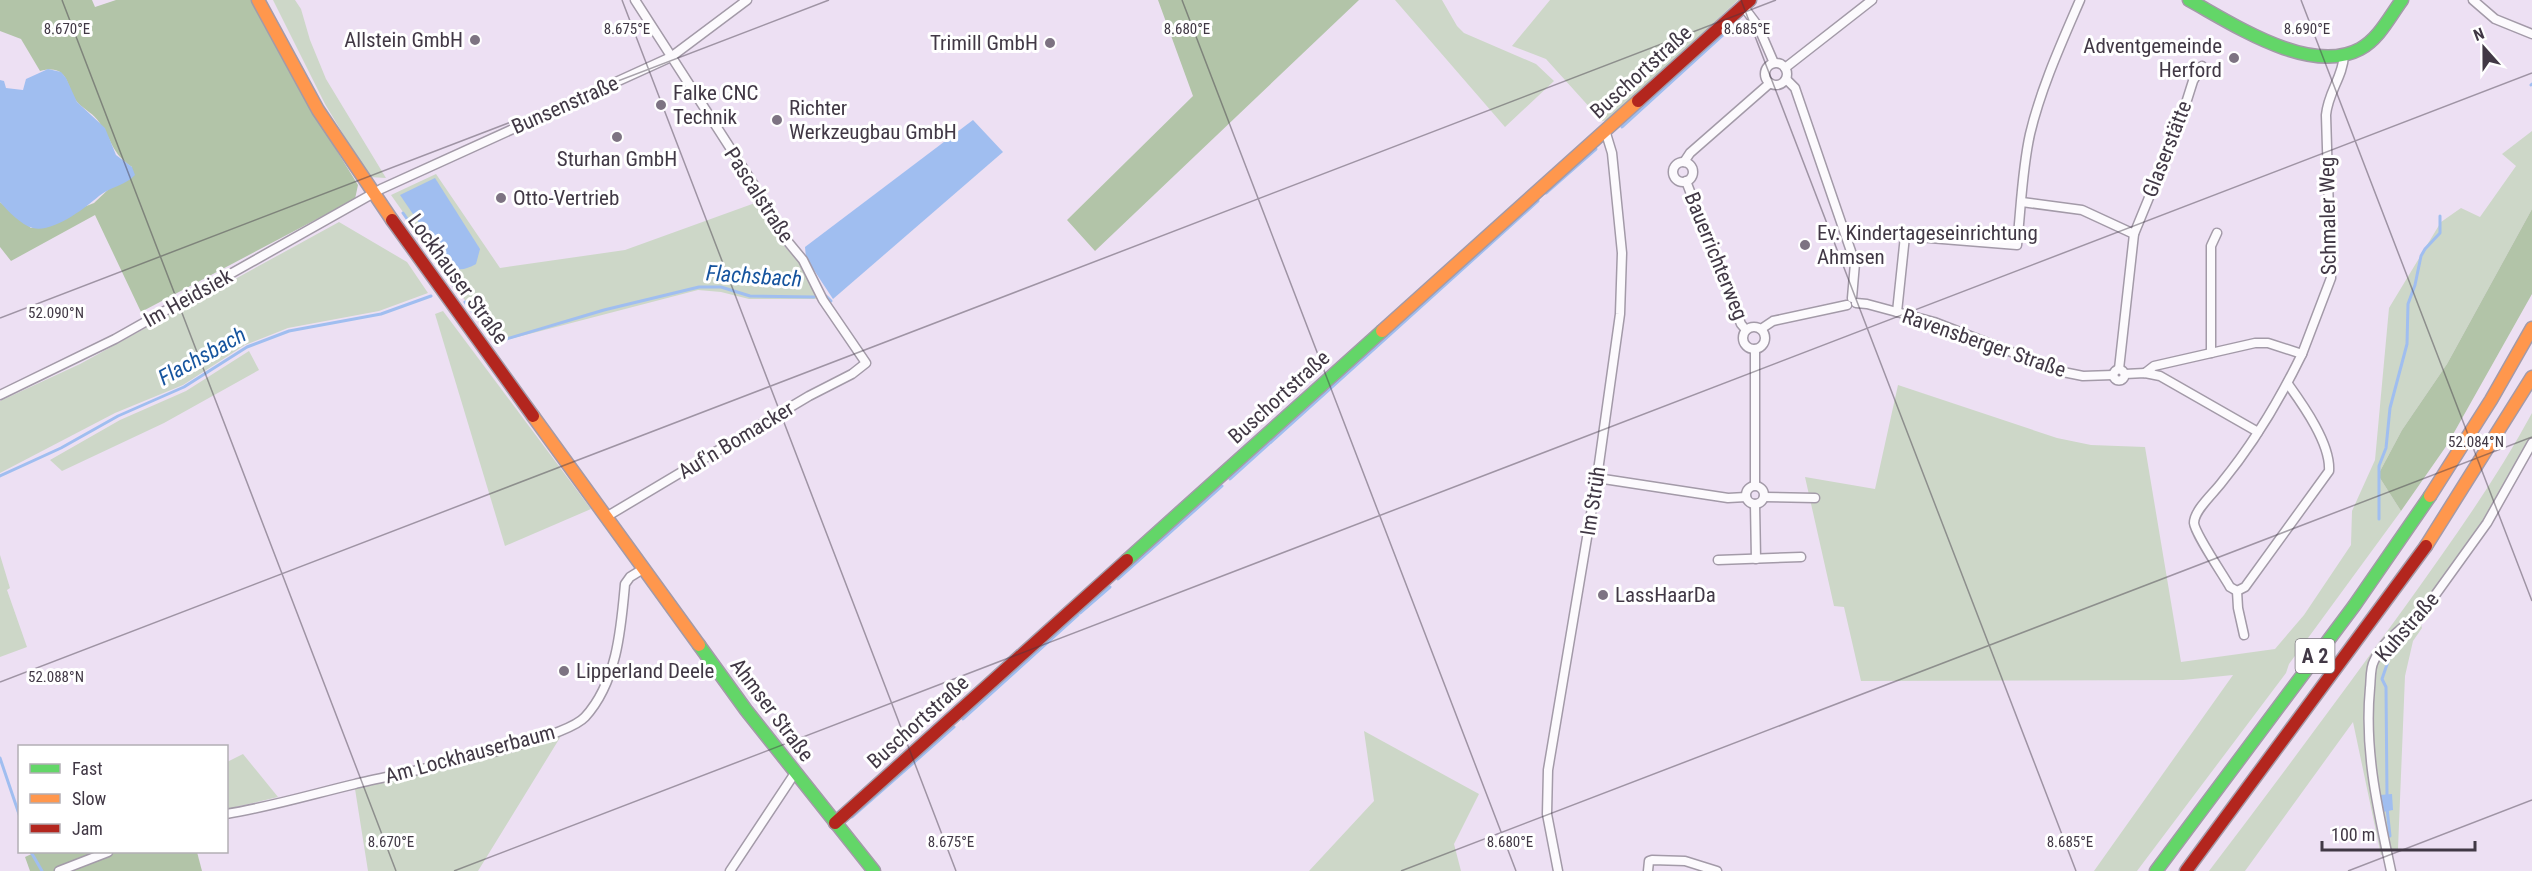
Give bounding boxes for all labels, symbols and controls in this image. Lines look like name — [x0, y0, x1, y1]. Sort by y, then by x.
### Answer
north arrow — [2454, 18, 2514, 78]
text: 8.670°E — [44, 20, 90, 38]
text: 8.675°E — [604, 20, 650, 38]
text: 8.680°E — [1164, 20, 1210, 38]
street label: Buschortstraße — [1586, 20, 1696, 124]
text: 8.685°E — [1724, 20, 1770, 38]
text: 8.690°E — [2284, 20, 2330, 38]
text: N — [2471, 24, 2487, 45]
place label: Allstein GmbH — [344, 28, 463, 52]
place label: Trimill GmbH — [930, 31, 1038, 55]
marker: Allstein GmbH — [468, 33, 482, 47]
place label: Adventgemeinde Herford — [2083, 34, 2222, 82]
marker: Trimill GmbH — [1043, 36, 1057, 50]
marker: Adventgemeinde Herford — [2227, 51, 2241, 65]
street label: Bunsenstraße — [508, 71, 622, 139]
place label: Falke CNC Technik — [673, 81, 758, 129]
place label: Richter Werkzeugbau GmbH — [789, 96, 957, 144]
street label: Glaserstätte — [2138, 97, 2196, 201]
marker: Falke CNC Technik — [654, 98, 668, 112]
marker: Richter Werkzeugbau GmbH — [770, 113, 784, 127]
marker: Sturhan GmbH — [610, 130, 624, 144]
street label: Pascalstraße — [719, 143, 799, 247]
place label: Sturhan GmbH — [557, 147, 677, 171]
street label: Schmaler Weg — [2315, 157, 2341, 275]
place label: Otto-Vertrieb — [513, 186, 619, 210]
street label: Bauerrichterweg — [1680, 189, 1752, 323]
marker: Otto-Vertrieb — [494, 191, 508, 205]
street label: Lockhauser Straße — [403, 209, 513, 349]
place label: Ev. Kindertageseinrichtung Ahmsen — [1817, 221, 2038, 269]
marker: Ev. Kindertageseinrichtung Ahmsen — [1798, 238, 1812, 252]
water label: Flachsbach — [705, 260, 803, 292]
street label: Im Heidsiek — [139, 264, 237, 332]
text: 52.090°N — [28, 304, 84, 322]
street label: Ravensberger Straße — [1899, 304, 2069, 382]
water label: Flachsbach — [154, 322, 250, 390]
street label: Buschortstraße — [1224, 345, 1334, 449]
street label: Auf'n Bomacker — [674, 396, 798, 484]
text: 52.084°N — [2448, 433, 2504, 451]
street label: Im Strüh — [1576, 465, 1610, 537]
place label: LassHaarDa — [1615, 583, 1716, 607]
street label: Kuhstraße — [2370, 587, 2444, 667]
marker: LassHaarDa — [1596, 588, 1610, 602]
road number: A 2 — [2296, 639, 2334, 673]
street label: Ahmser Straße — [726, 654, 819, 766]
place label: Lipperland Deele — [576, 659, 715, 683]
marker: Lipperland Deele — [557, 664, 571, 678]
text: 52.088°N — [28, 668, 84, 686]
street label: Buschortstraße — [863, 670, 973, 774]
street label: Am Lockhauserbaum — [382, 720, 558, 788]
legend — [18, 745, 228, 853]
text: Fast — [72, 758, 103, 779]
text: Slow — [72, 788, 107, 809]
scale bar — [2322, 814, 2475, 852]
text: Jam — [72, 818, 103, 839]
text: 100 m — [2331, 824, 2375, 845]
text: 8.670°E — [368, 833, 414, 851]
text: 8.675°E — [928, 833, 974, 851]
text: 8.680°E — [1487, 833, 1533, 851]
text: 8.685°E — [2047, 833, 2093, 851]

